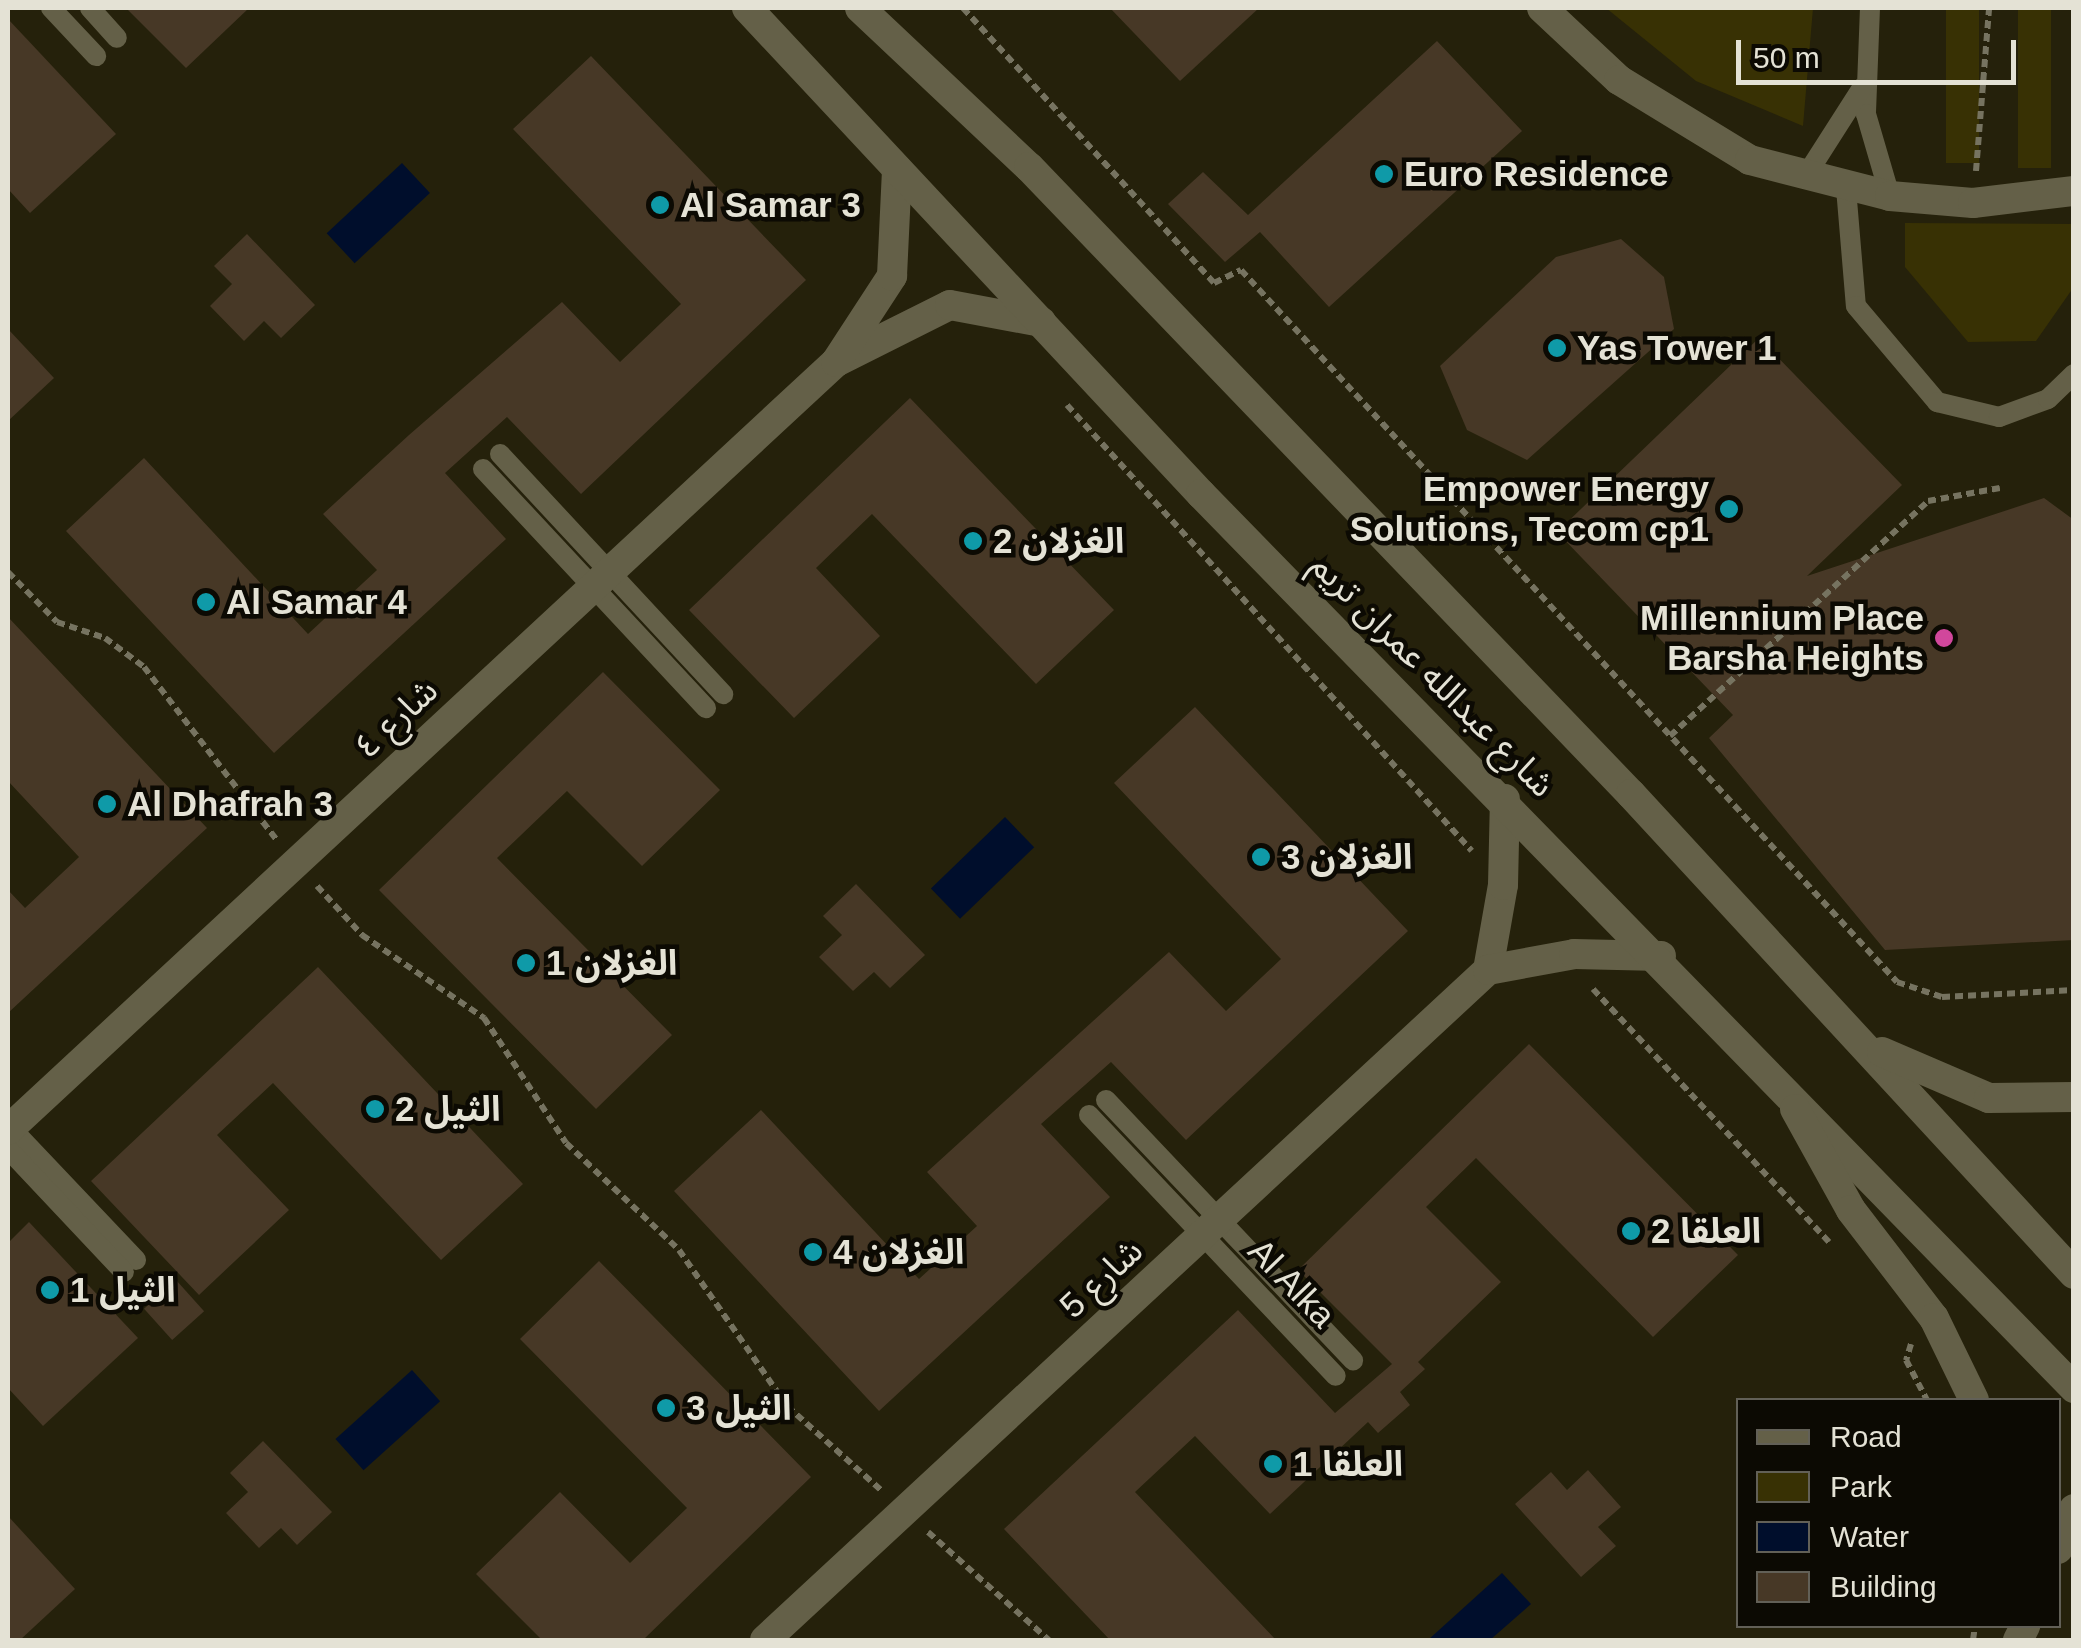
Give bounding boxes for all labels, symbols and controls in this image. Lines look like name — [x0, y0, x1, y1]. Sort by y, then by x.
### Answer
scale bar — [1741, 20, 2021, 82]
text: 50 m — [1753, 41, 1820, 74]
place label: Euro Residence — [1404, 153, 1669, 195]
marker: Euro Residence — [1373, 163, 1395, 185]
place label: Al Samar 3 — [680, 184, 861, 226]
marker: Al Samar 3 — [649, 194, 671, 216]
place label: Yas Tower 1 — [1577, 327, 1777, 369]
marker: Yas Tower 1 — [1546, 337, 1568, 359]
place label: Empower Energy Solutions, Tecom cp1 — [1350, 468, 1709, 550]
marker: Empower Energy Solutions, Tecom cp1 — [1718, 498, 1740, 520]
place label: الغزلان 2 — [993, 520, 1124, 562]
marker: الغزلان 2 — [962, 530, 984, 552]
street label: شارع عبدالله عمران تريم — [1303, 545, 1563, 805]
place label: Al Samar 4 — [226, 581, 407, 623]
marker: Al Samar 4 — [195, 591, 217, 613]
place label: Millennium Place Barsha Heights — [1640, 597, 1924, 679]
marker: Millennium Place Barsha Heights — [1933, 627, 1955, 649]
street label: شارع ٤ — [346, 669, 446, 767]
place label: Al Dhafrah 3 — [127, 783, 333, 825]
marker: Al Dhafrah 3 — [96, 793, 118, 815]
place label: الغزلان 3 — [1281, 836, 1412, 878]
marker: الغزلان 3 — [1250, 846, 1272, 868]
place label: الغزلان 1 — [546, 942, 677, 984]
marker: الغزلان 1 — [515, 952, 537, 974]
place label: الثيل 2 — [395, 1088, 500, 1130]
marker: الثيل 2 — [364, 1098, 386, 1120]
place label: العلقا 2 — [1651, 1210, 1761, 1252]
marker: العلقا 2 — [1620, 1220, 1642, 1242]
street label: شارع 5 — [1051, 1229, 1151, 1327]
street label: Al Alka — [1239, 1229, 1345, 1337]
place label: الغزلان 4 — [833, 1231, 964, 1273]
marker: الغزلان 4 — [802, 1241, 824, 1263]
place label: الثيل 1 — [70, 1269, 175, 1311]
marker: الثيل 1 — [39, 1279, 61, 1301]
place label: الثيل 3 — [686, 1387, 791, 1429]
marker: الثيل 3 — [655, 1397, 677, 1419]
legend — [1736, 1398, 2061, 1628]
text: Road — [1830, 1420, 1902, 1453]
place label: العلقا 1 — [1293, 1443, 1403, 1485]
marker: العلقا 1 — [1262, 1453, 1284, 1475]
text: Park — [1830, 1470, 1892, 1503]
text: Water — [1830, 1520, 1909, 1553]
text: Building — [1830, 1570, 1937, 1603]

